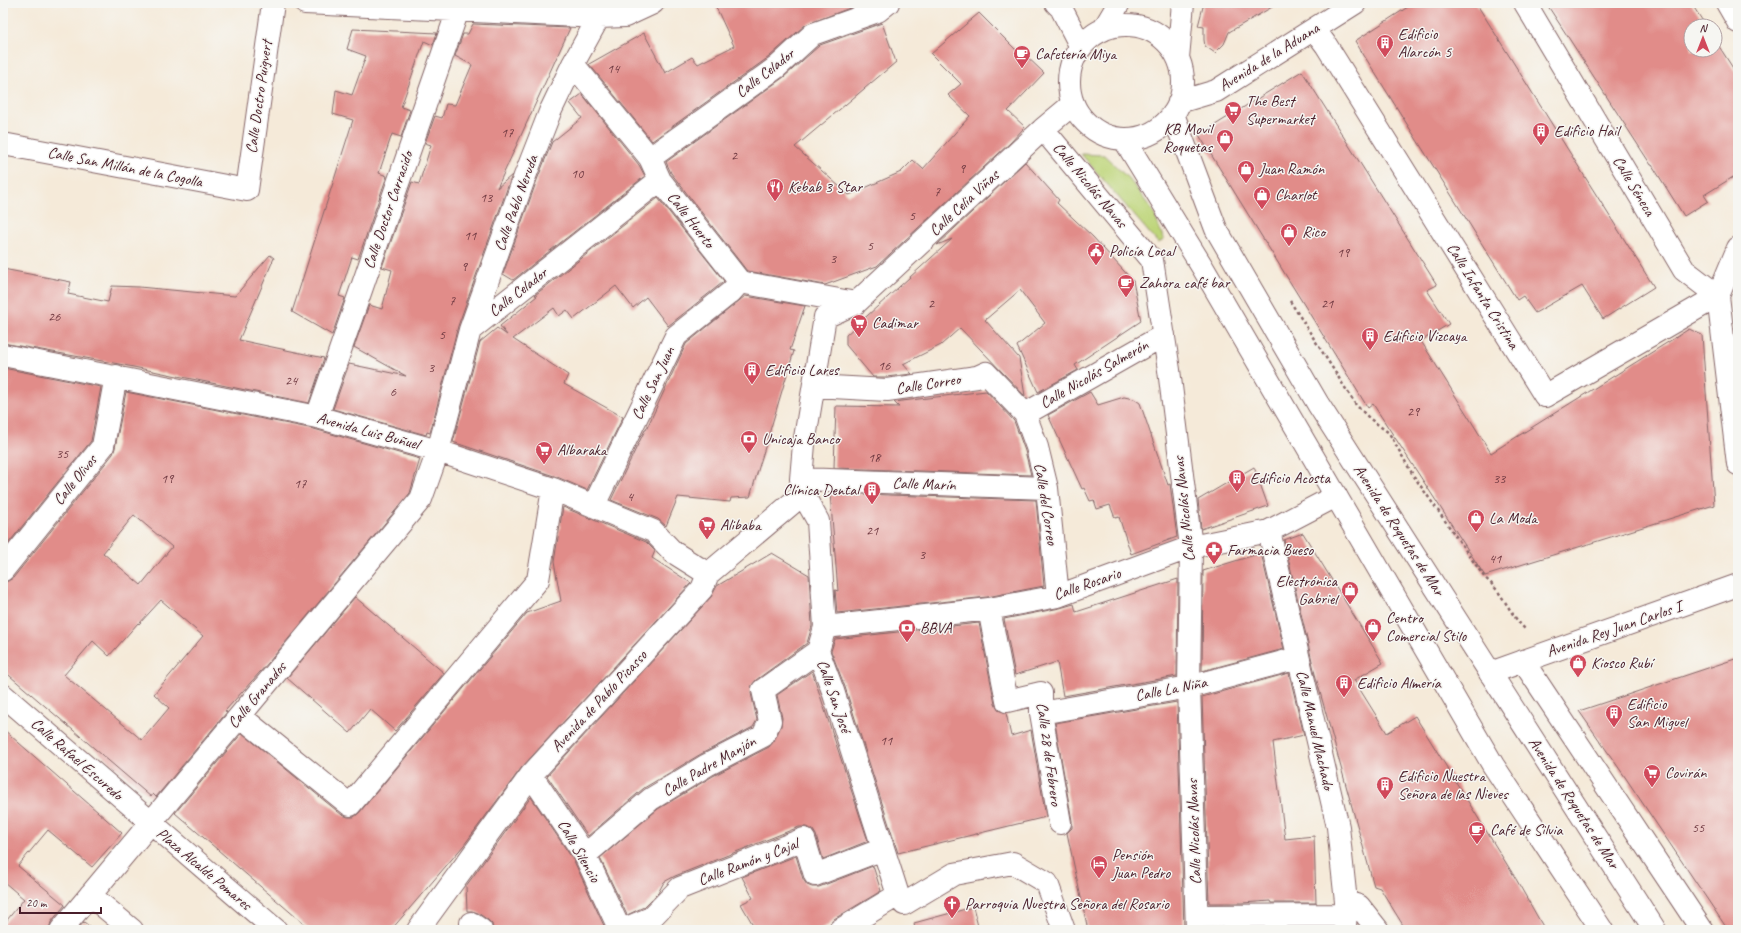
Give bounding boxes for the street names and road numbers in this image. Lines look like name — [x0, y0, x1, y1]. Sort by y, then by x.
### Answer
street label: Avenida de la Aduana — [1215, 17, 1324, 96]
street label: Calle Doctro Puigvert — [241, 37, 277, 155]
street label: Calle Celador — [732, 43, 799, 102]
street label: Calle Nicolás Navas — [1048, 138, 1133, 233]
street label: Calle San Millán de la Cogolla — [46, 142, 206, 192]
street label: Calle Doctor Carracido — [359, 146, 418, 271]
street label: Calle Pablo Neruda — [489, 151, 543, 254]
street label: Calle Séneca — [1608, 152, 1660, 221]
street label: Calle Celia Viñas — [925, 164, 1004, 240]
street label: Calle Huerto — [663, 188, 721, 254]
street label: Calle Infanta Cristina — [1442, 239, 1524, 354]
street label: Calle Celador — [485, 262, 552, 321]
street label: Calle Nicolás Salmerón — [1036, 334, 1152, 413]
street label: Calle San Juan — [627, 342, 680, 423]
street label: Calle Correo — [894, 369, 964, 399]
street label: Avenida Luis Buñuel — [315, 408, 424, 455]
street label: Calle Olivos — [49, 450, 102, 509]
street label: Calle Nicolás Navas — [1168, 454, 1199, 562]
street label: Avenida de Roquetas de Mar — [1349, 461, 1450, 600]
street label: Calle del Correo — [1030, 462, 1063, 548]
street label: Calle Marín — [892, 473, 957, 495]
street label: Calle Rosario — [1051, 563, 1124, 605]
street label: Avenida Rey Juan Carlos I — [1544, 595, 1687, 661]
street label: Avenida de Pablo Picasso — [547, 645, 652, 756]
street label: Calle Granados — [223, 656, 292, 732]
street label: Calle San José — [812, 657, 857, 738]
street label: Calle Manuel Machado — [1292, 668, 1339, 794]
street label: Calle La Niña — [1134, 672, 1209, 706]
street label: Calle 28 de Febrero — [1032, 701, 1066, 808]
street label: Calle Rafael Escuredo — [27, 714, 129, 806]
street label: Calle Padre Manjón — [659, 731, 760, 801]
street label: Avenida de Roquetas de Mar — [1524, 734, 1625, 873]
street label: Calle Nicolás Navas — [1182, 777, 1206, 885]
street label: Calle Silencio — [553, 816, 606, 887]
street label: Plaza Alcalde Pomares — [152, 823, 257, 916]
street label: Calle Ramón y Cajal — [695, 833, 804, 890]

